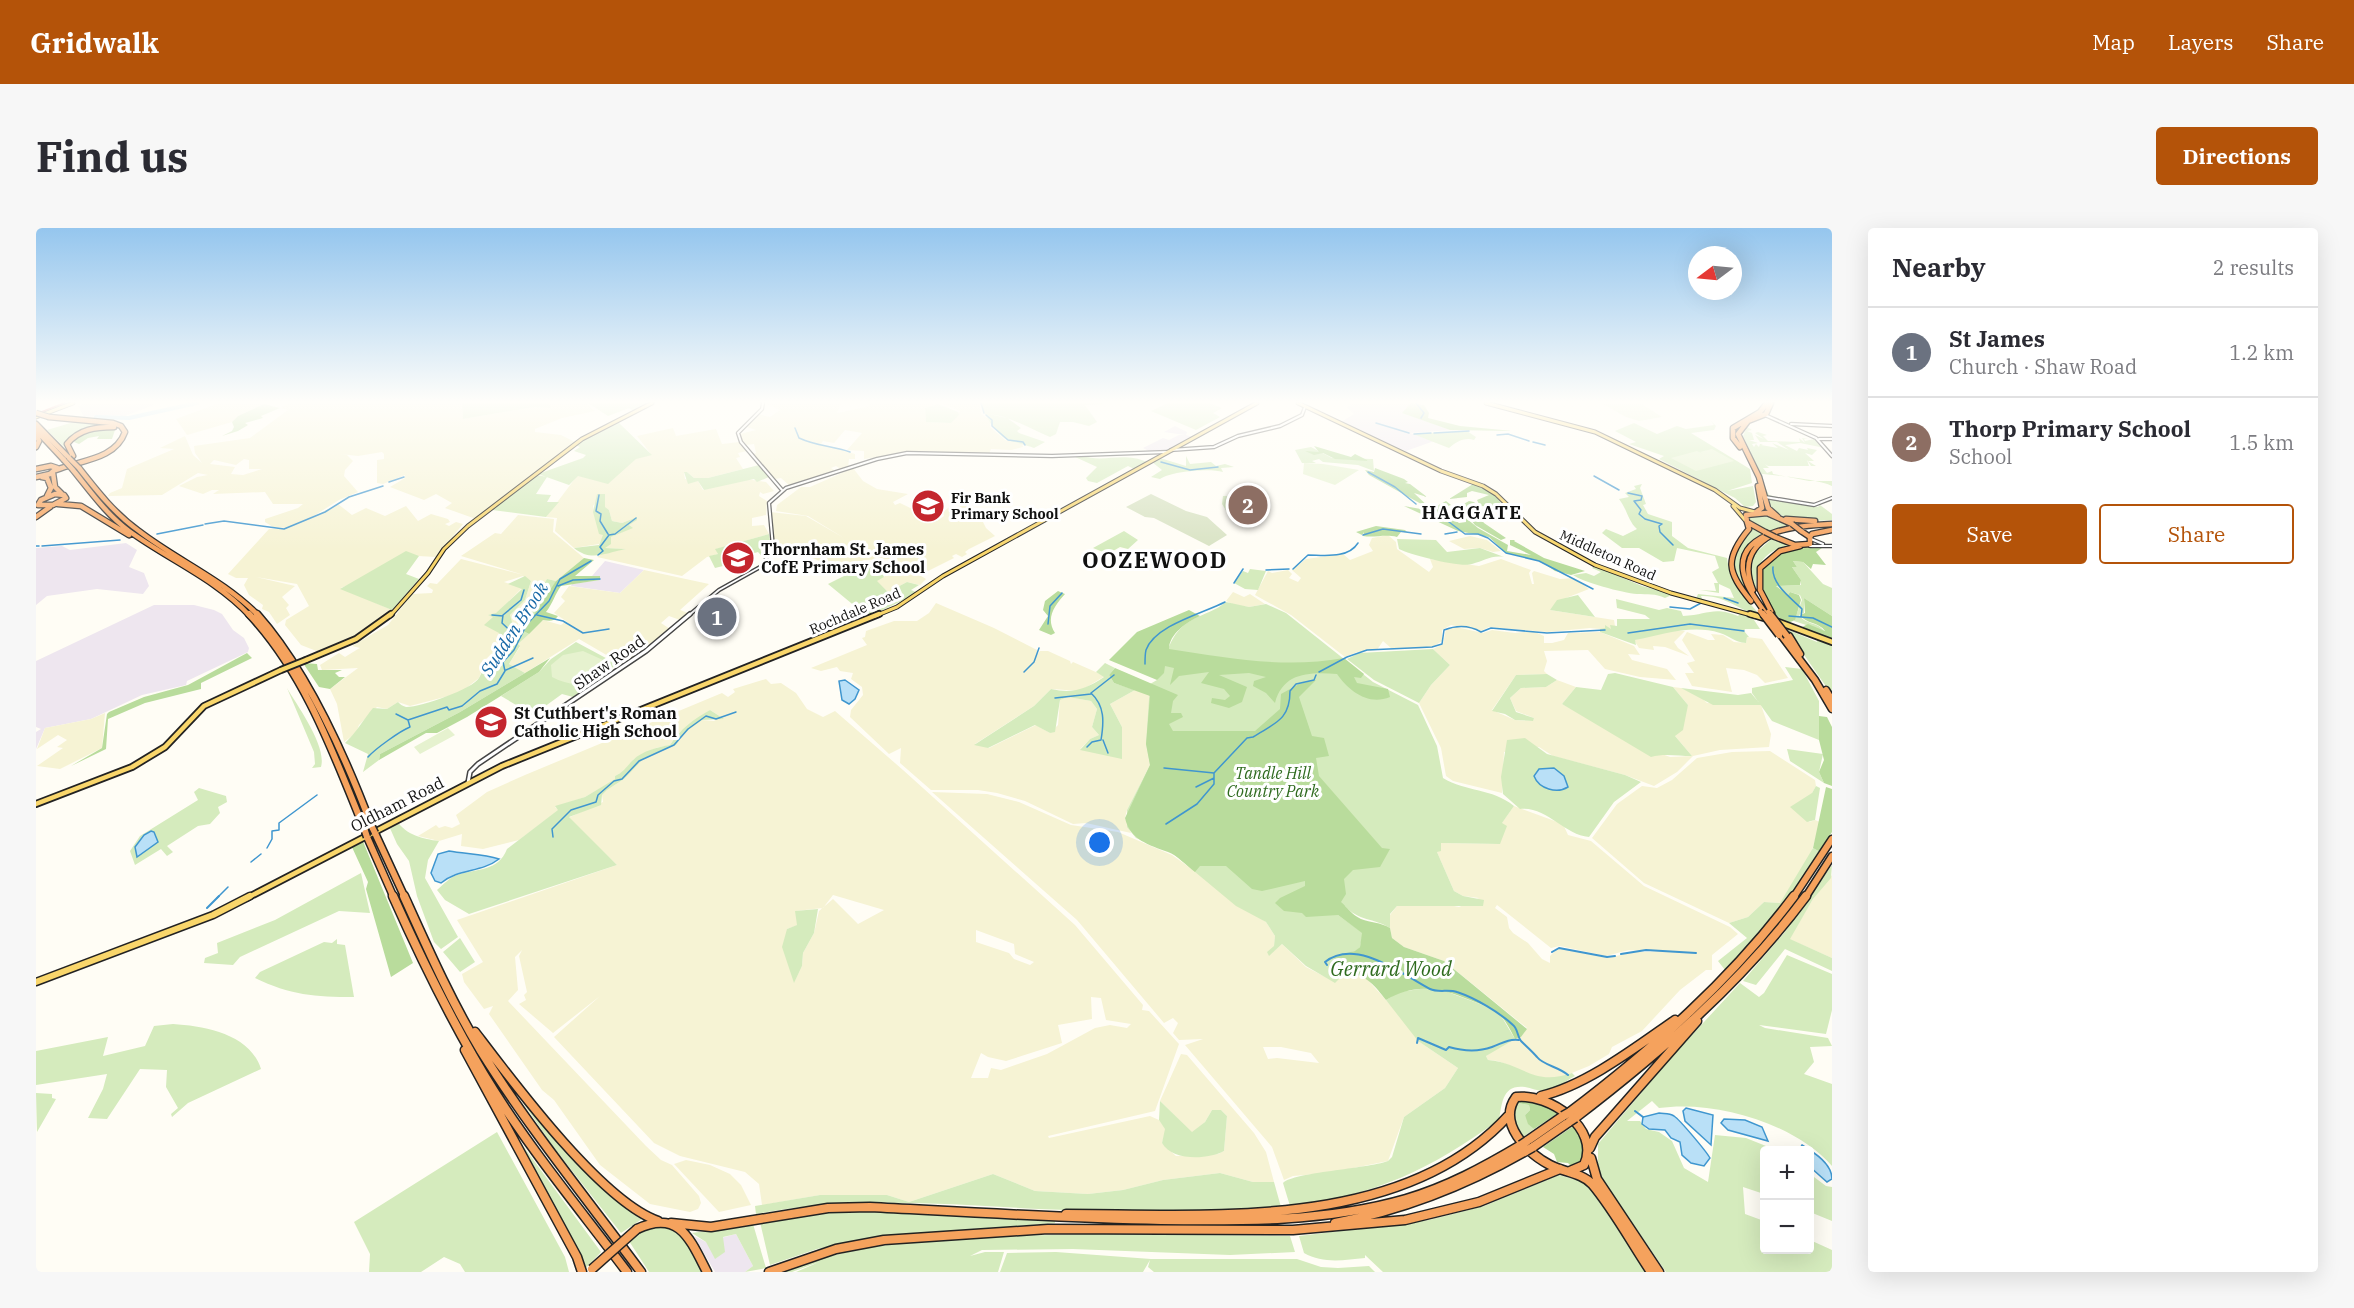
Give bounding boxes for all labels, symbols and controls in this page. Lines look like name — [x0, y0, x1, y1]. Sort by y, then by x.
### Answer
text: Gridwalk — [30, 24, 159, 61]
text: Map — [2092, 28, 2135, 56]
text: Layers — [2168, 28, 2234, 56]
text: Share — [2267, 28, 2324, 56]
button: Directions — [2156, 127, 2318, 185]
text: Find us — [36, 129, 188, 184]
north arrow — [1688, 246, 1742, 300]
text: Nearby — [1892, 250, 1986, 284]
text: 2 results — [2213, 254, 2294, 281]
text: St James — [1949, 324, 2045, 353]
text: 1 — [1906, 339, 1918, 366]
text: 1.2 km — [2229, 339, 2294, 366]
text: Church · Shaw Road — [1949, 353, 2137, 380]
text: Thorp Primary School — [1949, 414, 2191, 443]
text: 2 — [1906, 429, 1918, 456]
text: 1.5 km — [2229, 429, 2294, 456]
text: School — [1949, 443, 2012, 470]
pin: 2 — [1228, 482, 1268, 528]
school or university icon: Fir Bank Primary School — [910, 488, 946, 524]
place label: Fir Bank Primary School — [951, 489, 1059, 523]
district label: HAGGATE — [1421, 501, 1523, 524]
button: Save — [1892, 504, 2087, 564]
button: Share — [2099, 504, 2294, 564]
street label: Middleton Road — [1557, 526, 1659, 585]
place label: Thornham St. James CofE Primary School — [761, 539, 925, 577]
school or university icon: Thornham St. James CofE Primary School — [720, 540, 756, 576]
district label: OOZEWOOD — [1082, 545, 1228, 574]
water label: Sudden Brook — [474, 577, 553, 681]
street label: Rochdale Road — [807, 583, 904, 638]
pin: 1 — [698, 594, 736, 640]
street label: Shaw Road — [570, 630, 649, 694]
place label: St Cuthbert's Roman Catholic High School — [514, 703, 677, 741]
school or university icon: St Cuthbert's Roman Catholic High School — [473, 704, 509, 740]
park label: Tandle Hill Country Park — [1227, 763, 1320, 801]
street label: Oldham Road — [347, 772, 447, 836]
your location — [1085, 828, 1114, 857]
park label: Gerrard Wood — [1330, 955, 1453, 982]
map controls — [1760, 1146, 1814, 1254]
button: + — [1760, 1146, 1814, 1200]
button: − — [1760, 1200, 1814, 1254]

